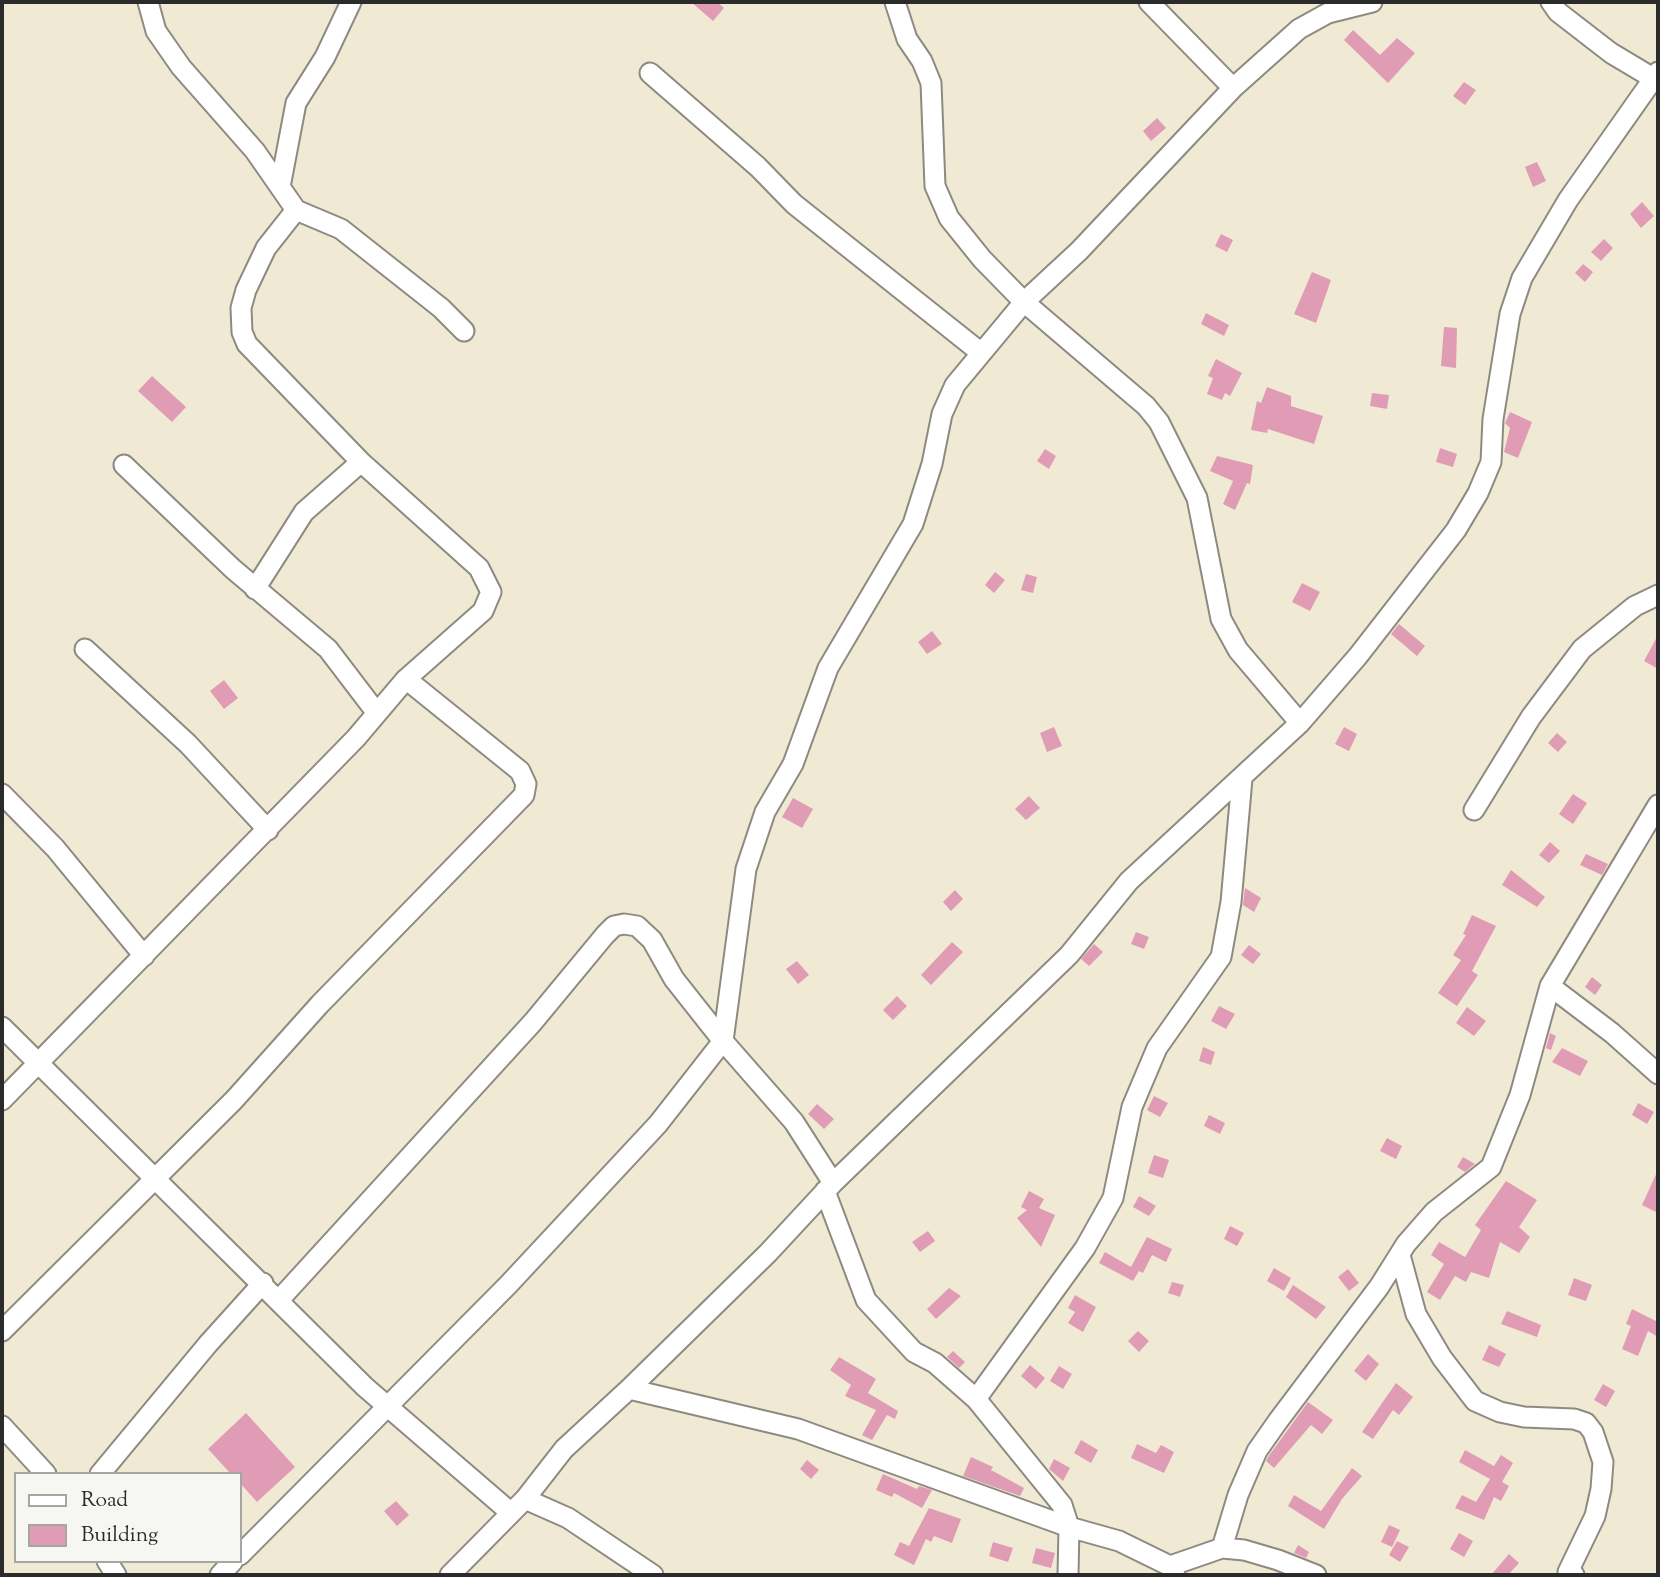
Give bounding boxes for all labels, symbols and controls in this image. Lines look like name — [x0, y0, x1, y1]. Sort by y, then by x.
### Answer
legend — [14, 1472, 242, 1563]
text: Road — [81, 1486, 128, 1516]
text: Building — [81, 1521, 158, 1551]

